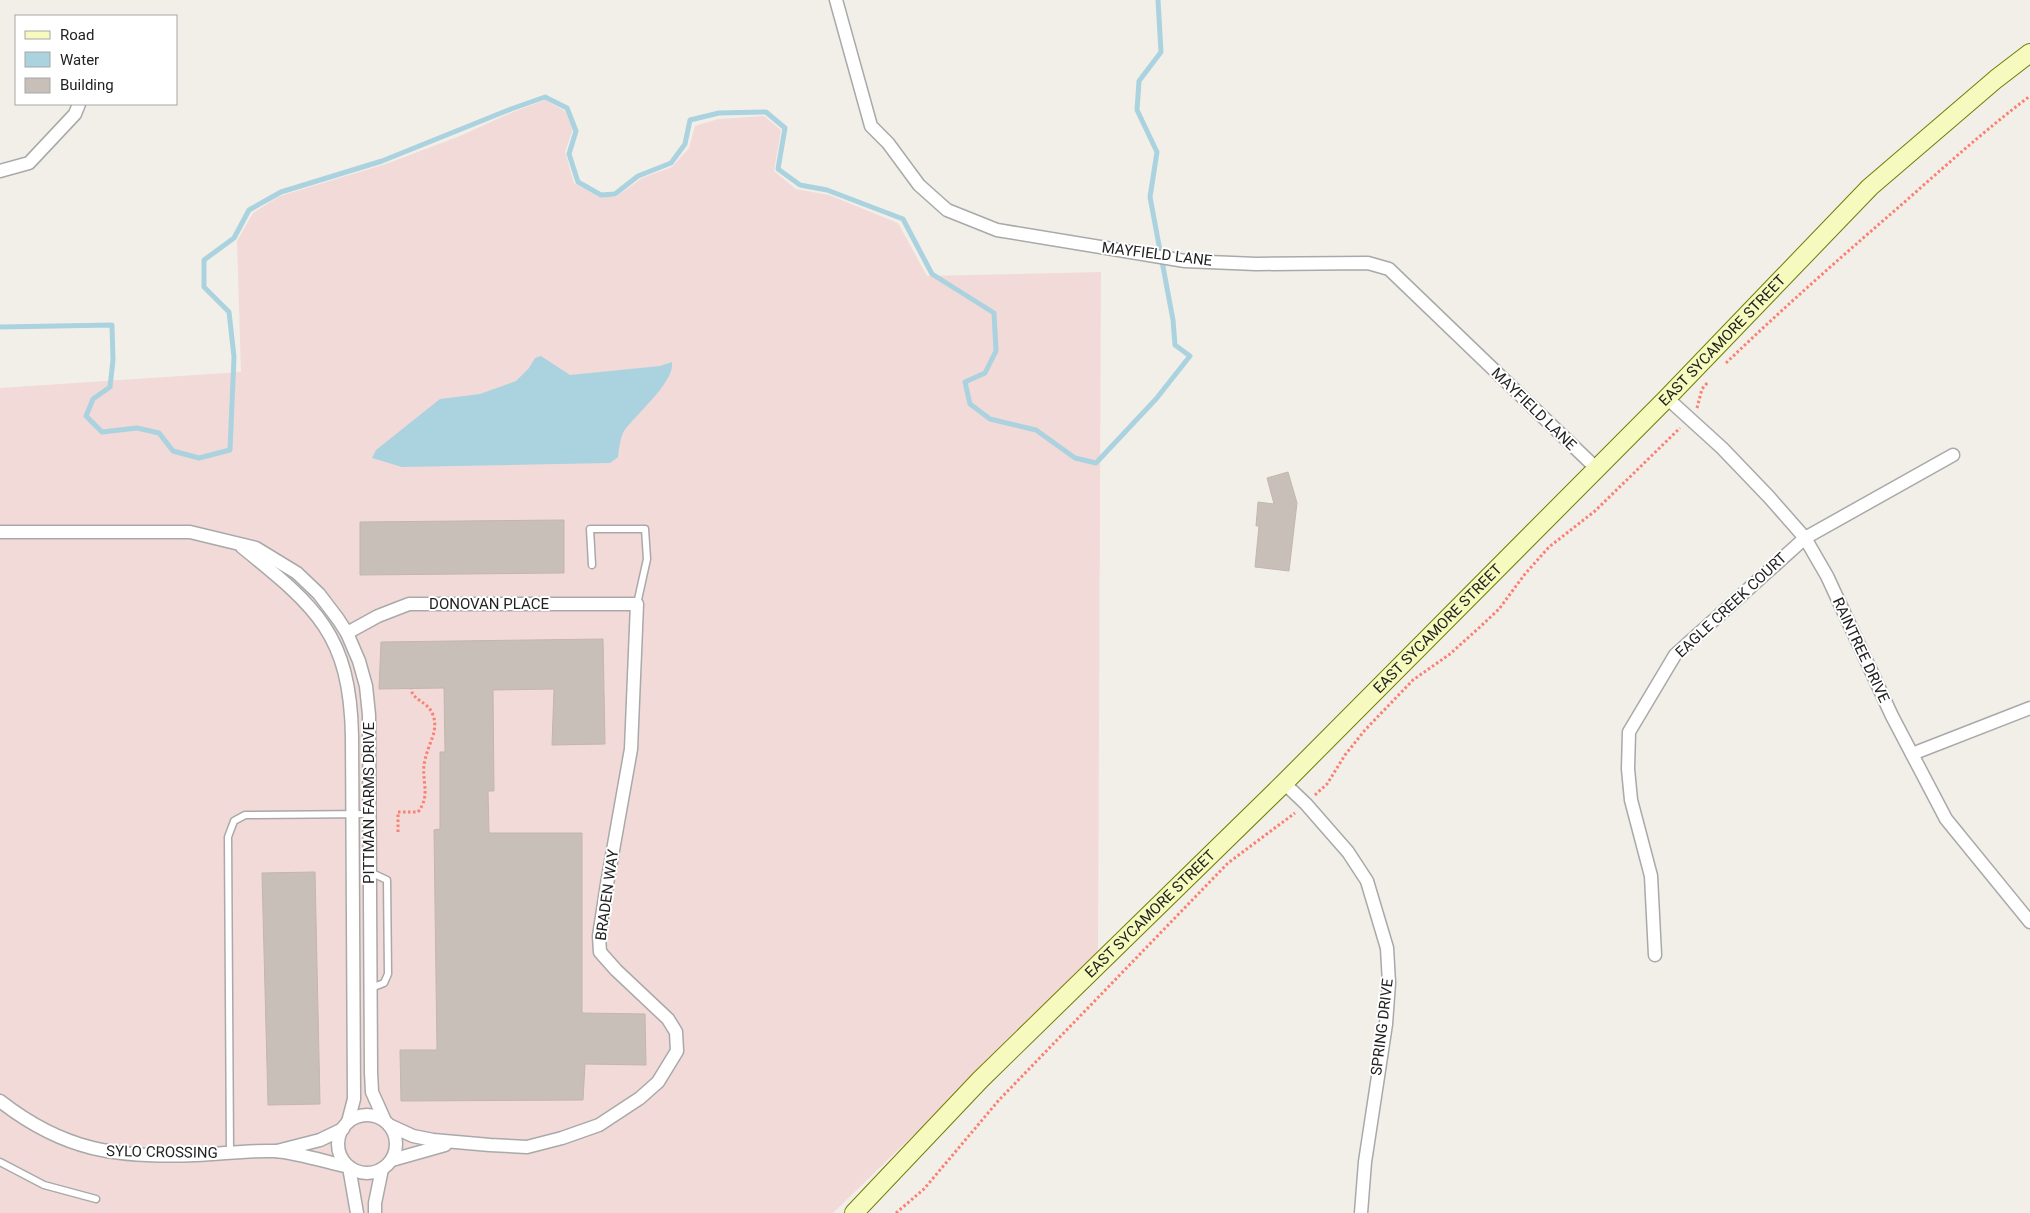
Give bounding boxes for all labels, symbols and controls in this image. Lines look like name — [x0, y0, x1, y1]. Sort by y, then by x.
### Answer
legend — [15, 15, 178, 105]
text: Road — [60, 26, 94, 44]
text: Water — [60, 51, 99, 69]
text: Building — [60, 76, 114, 94]
street label: MAYFIELD LANE — [1101, 238, 1214, 270]
street label: EAST SYCAMORE STREET — [1655, 271, 1790, 410]
street label: MAYFIELD LANE — [1488, 364, 1581, 454]
street label: EAGLE CREEK COURT — [1672, 549, 1790, 661]
street label: EAST SYCAMORE STREET — [1369, 560, 1506, 697]
street label: DONOVAN PLACE — [429, 595, 549, 613]
street label: RAINTREE DRIVE — [1829, 595, 1893, 706]
street label: PITTMAN FARMS DRIVE — [360, 722, 378, 884]
street label: EAST SYCAMORE STREET — [1081, 846, 1219, 981]
street label: BRADEN WAY — [592, 848, 622, 942]
street label: SPRING DRIVE — [1367, 977, 1397, 1077]
street label: SYLO CROSSING — [106, 1142, 218, 1162]

